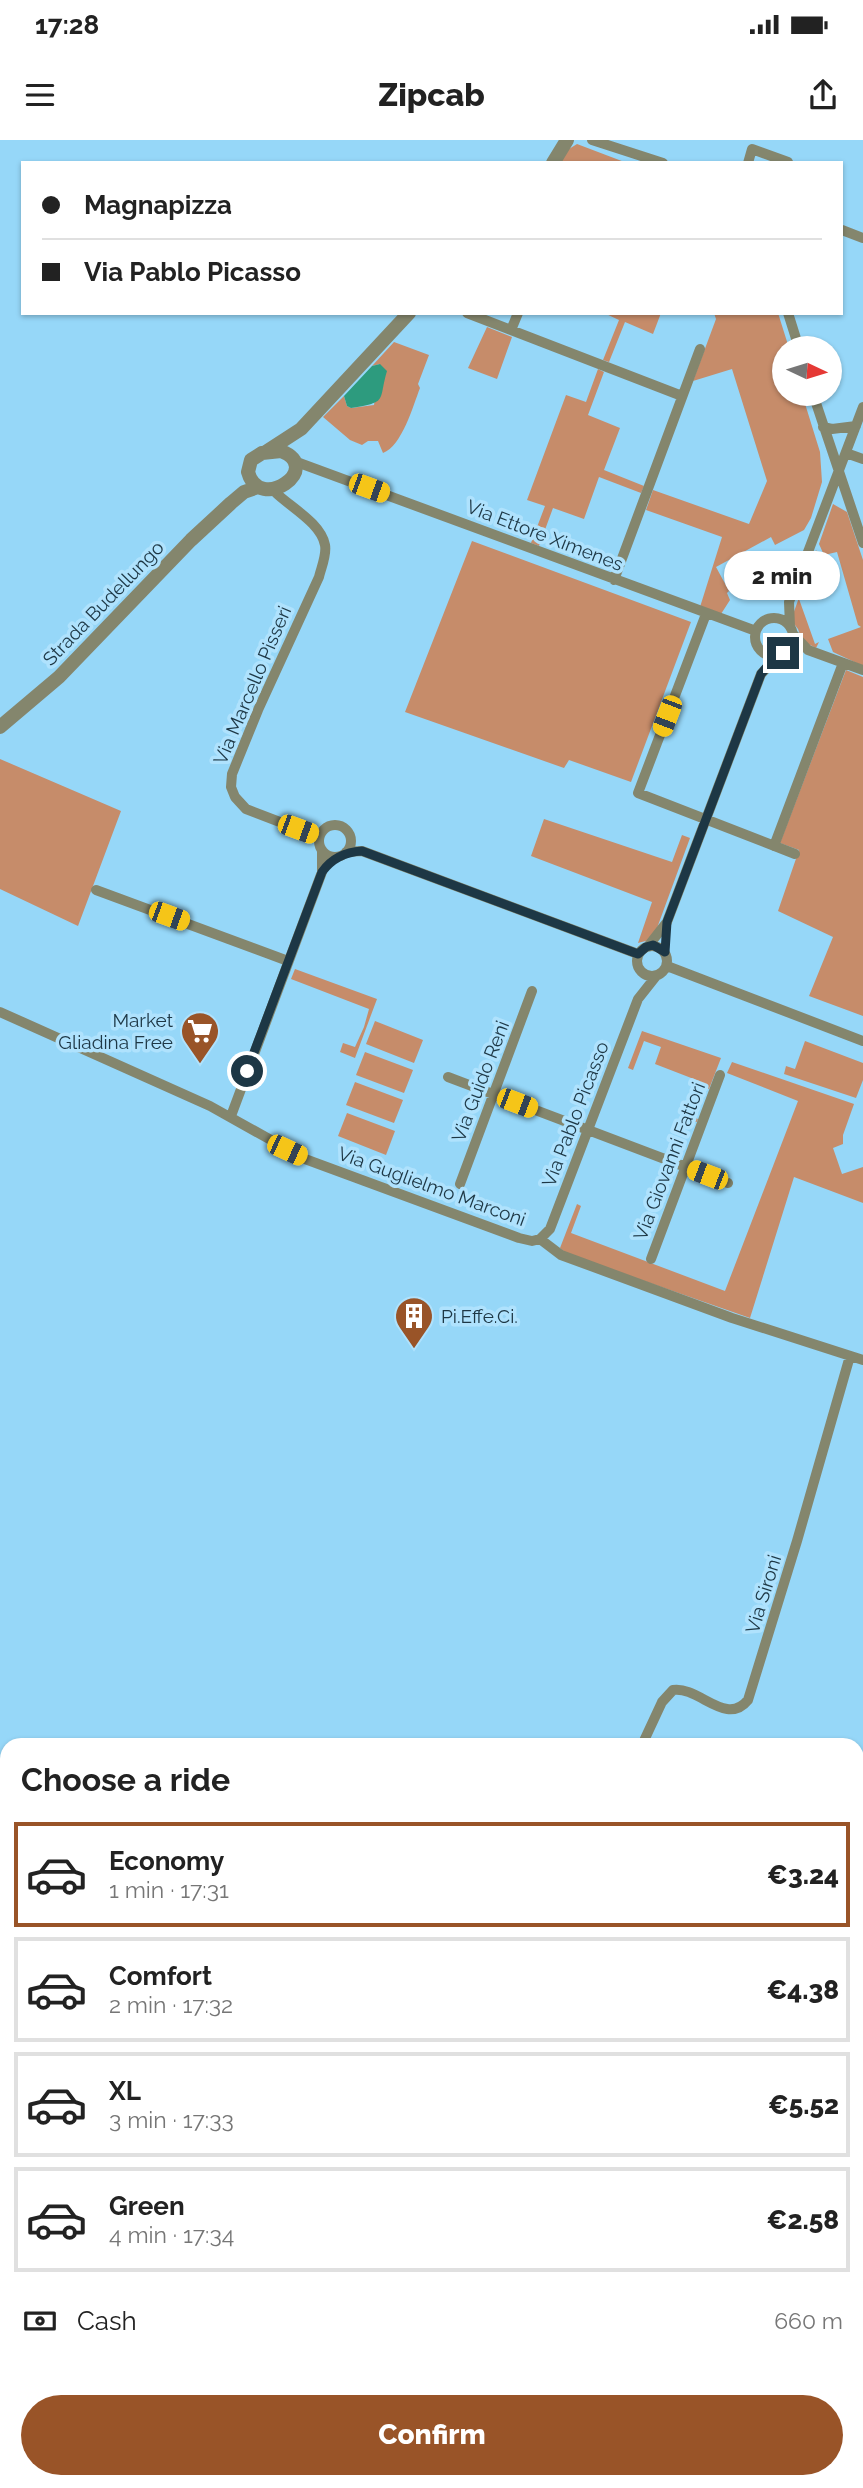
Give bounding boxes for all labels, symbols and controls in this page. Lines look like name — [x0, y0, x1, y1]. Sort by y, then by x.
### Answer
text: 17:28 — [35, 10, 99, 40]
icon: menu — [21, 76, 59, 114]
text: Zipcab — [378, 76, 485, 113]
icon: share — [804, 76, 842, 114]
text: Magnapizza — [84, 190, 232, 220]
text: Via Pablo Picasso — [84, 257, 301, 287]
north arrow — [772, 336, 842, 406]
map controls — [772, 336, 842, 406]
car — [346, 471, 393, 505]
street label: Via Ettore Ximenes — [464, 495, 626, 575]
street label: Strada Budellungo — [38, 536, 168, 670]
callout: 2 min — [725, 552, 841, 601]
text: 2 min — [752, 562, 812, 589]
street label: Via Marcello Pisseri — [209, 603, 295, 767]
route end — [767, 637, 799, 669]
car — [650, 693, 685, 739]
car — [275, 812, 322, 846]
car — [146, 899, 193, 933]
place label: Market Gliadina Free — [58, 1009, 174, 1053]
supermarket icon: Market Gliadina Free — [179, 1010, 221, 1065]
street label: Via Guido Reni — [447, 1017, 513, 1145]
street label: Via Pablo Picasso — [537, 1038, 613, 1190]
route start — [231, 1055, 263, 1087]
street label: Via Giovanni Fattori — [629, 1079, 709, 1243]
car — [494, 1086, 541, 1120]
car — [264, 1132, 311, 1168]
street label: Via Guglielmo Marconi — [335, 1142, 529, 1230]
car — [684, 1158, 731, 1192]
building icon: Pi.Effe.Ci. — [393, 1295, 435, 1350]
place label: Pi.Effe.Ci. — [441, 1305, 518, 1327]
street label: Via Sironi — [741, 1552, 785, 1636]
text: Choose a ride — [21, 1761, 230, 1798]
icon: car — [25, 1843, 88, 1906]
text: Economy — [109, 1846, 224, 1876]
text: €3.24 — [767, 1860, 839, 1890]
text: 1 min · 17:31 — [109, 1876, 229, 1903]
icon: car — [25, 1958, 88, 2021]
text: Comfort — [109, 1961, 212, 1991]
text: €4.38 — [766, 1975, 839, 2005]
text: 2 min · 17:32 — [109, 1991, 233, 2018]
icon: car — [25, 2073, 88, 2136]
text: XL — [109, 2076, 141, 2106]
text: €5.52 — [768, 2090, 839, 2120]
text: 3 min · 17:33 — [109, 2106, 234, 2133]
icon: car — [25, 2188, 88, 2251]
text: Green — [109, 2191, 185, 2221]
text: €2.58 — [767, 2205, 839, 2235]
text: 4 min · 17:34 — [109, 2221, 234, 2248]
icon: cash — [21, 2302, 59, 2340]
text: Cash — [77, 2306, 137, 2336]
text: 660 m — [774, 2307, 843, 2334]
button: Confirm — [21, 2395, 843, 2475]

